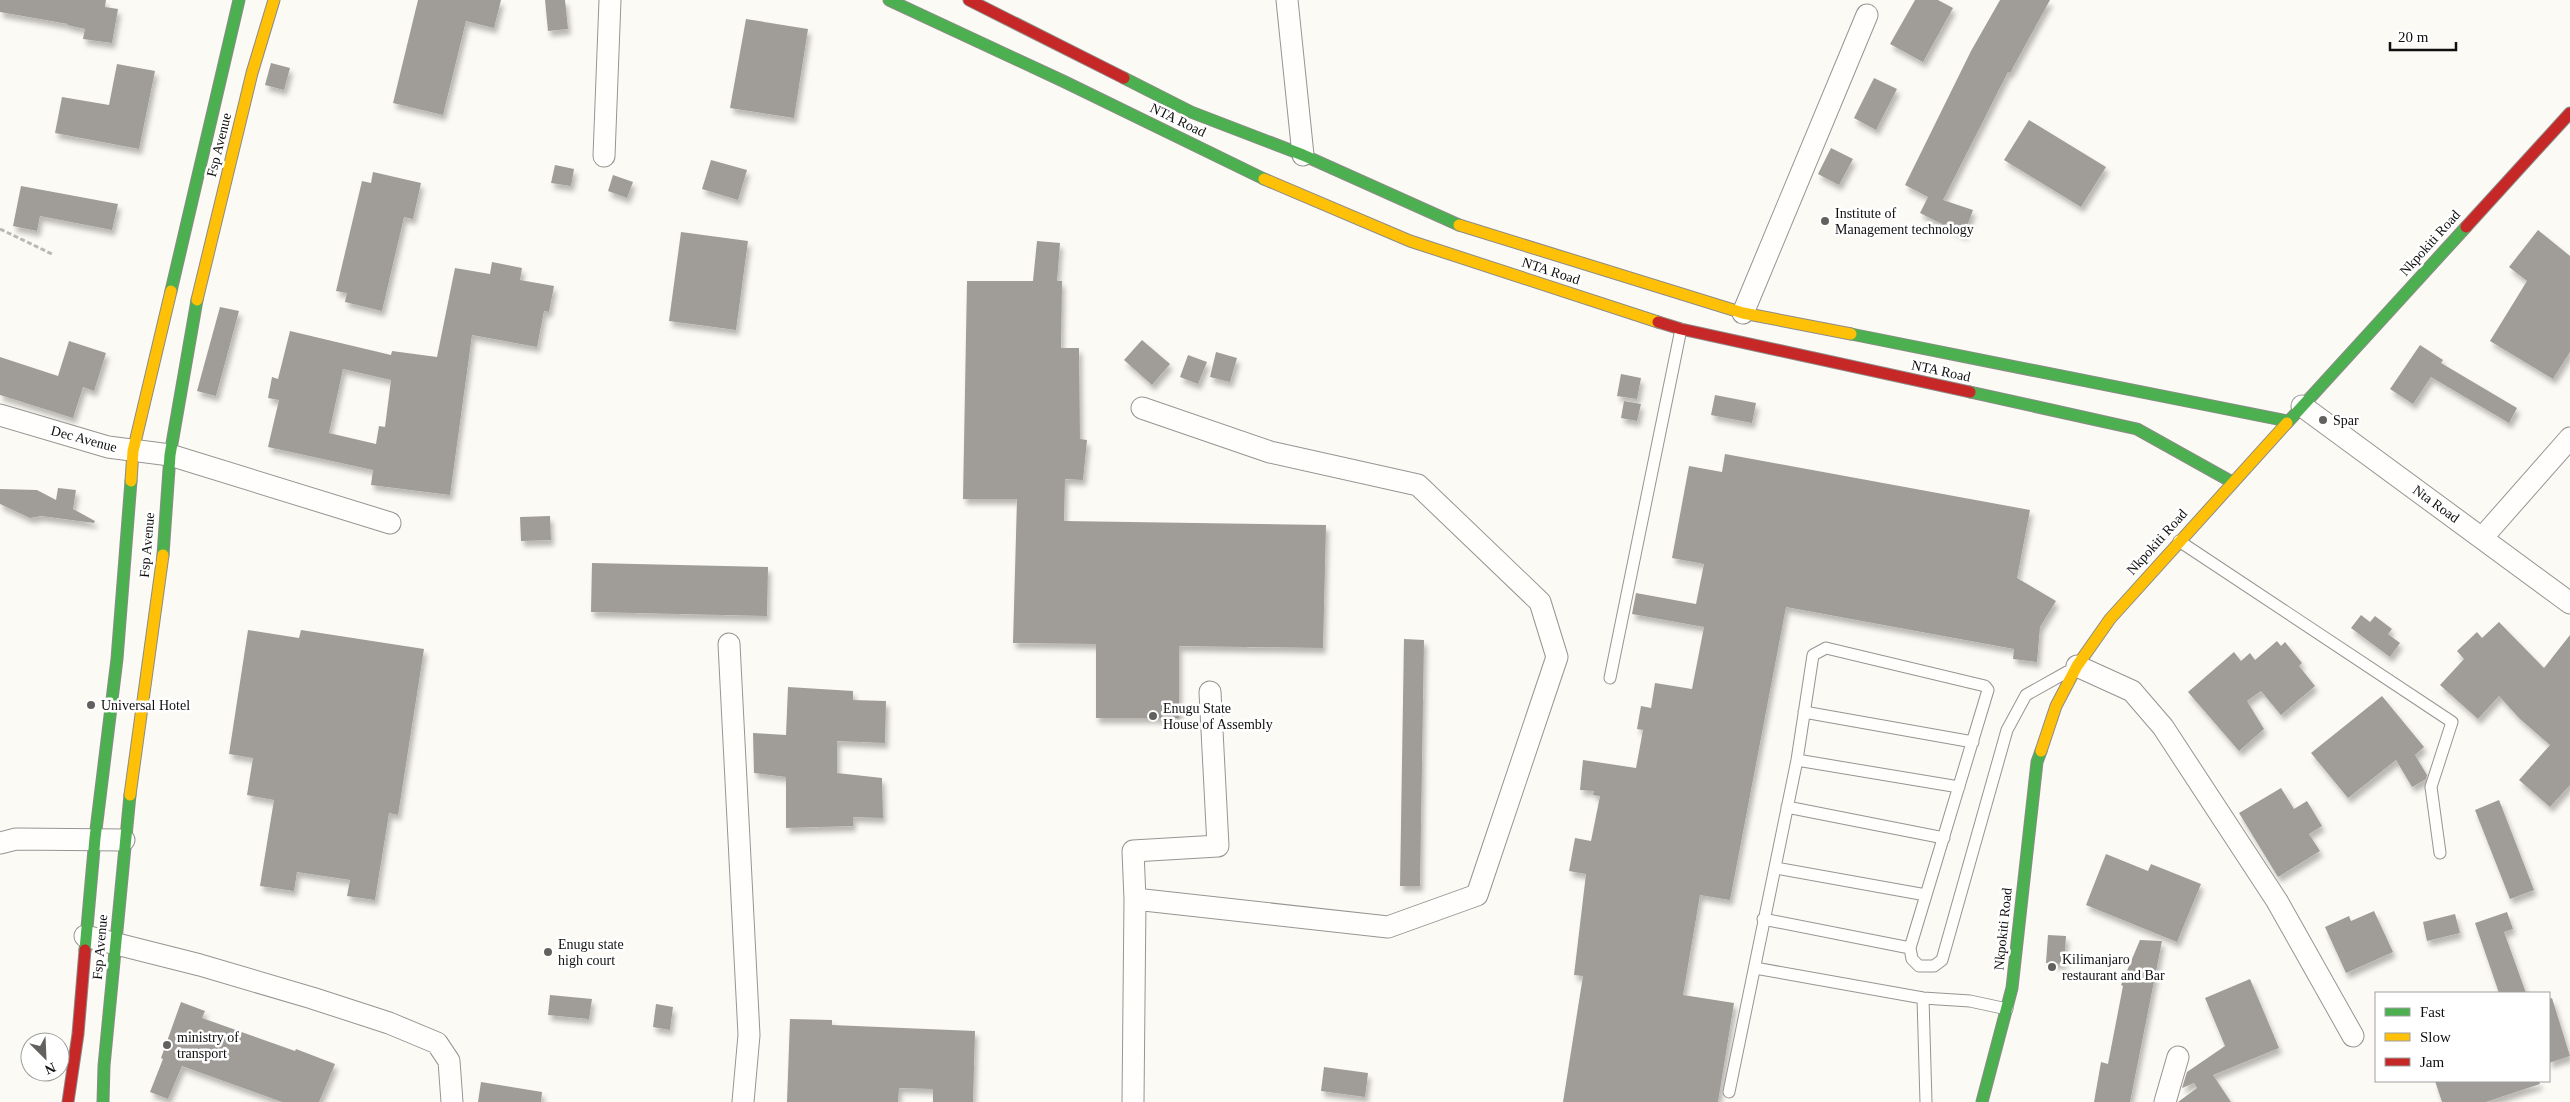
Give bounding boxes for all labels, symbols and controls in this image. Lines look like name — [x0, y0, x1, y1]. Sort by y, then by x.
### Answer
scale bar — [2390, 20, 2456, 52]
text: 20 m — [2398, 29, 2429, 45]
street label: NTA Road — [1148, 100, 1208, 140]
street label: Fsp Avenue — [204, 111, 234, 179]
place label: Institute of Management technology — [1835, 206, 1974, 237]
street label: Nkpokiti Road — [2397, 207, 2463, 279]
marker: Institute of Management technology — [1819, 215, 1831, 227]
street label: NTA Road — [1520, 255, 1582, 287]
street label: NTA Road — [1910, 357, 1972, 385]
place label: Spar — [2333, 413, 2359, 428]
marker: Spar — [2317, 414, 2329, 426]
street label: Dec Avenue — [49, 423, 119, 455]
street label: Nta Road — [2410, 482, 2462, 526]
street label: Nkpokiti Road — [2124, 506, 2190, 578]
street label: Fsp Avenue — [137, 512, 157, 578]
place label: Universal Hotel — [101, 698, 190, 713]
marker: Universal Hotel — [85, 699, 97, 711]
place label: Enugu State House of Assembly — [1163, 701, 1273, 732]
marker: Enugu State House of Assembly — [1147, 710, 1159, 722]
street label: Nkpokiti Road — [1991, 887, 2015, 971]
street label: Fsp Avenue — [90, 914, 110, 980]
place label: Enugu state high court — [558, 937, 624, 968]
marker: Enugu state high court — [542, 946, 554, 958]
place label: Kilimanjaro restaurant and Bar — [2062, 952, 2165, 983]
marker: Kilimanjaro restaurant and Bar — [2046, 961, 2058, 973]
legend — [2375, 992, 2550, 1082]
text: Fast — [2420, 1004, 2446, 1020]
text: Slow — [2420, 1029, 2451, 1045]
place label: ministry of transport — [177, 1030, 239, 1061]
north arrow — [20, 1032, 70, 1082]
marker: ministry of transport — [161, 1039, 173, 1051]
text: Jam — [2420, 1054, 2444, 1070]
text: N — [42, 1060, 58, 1077]

